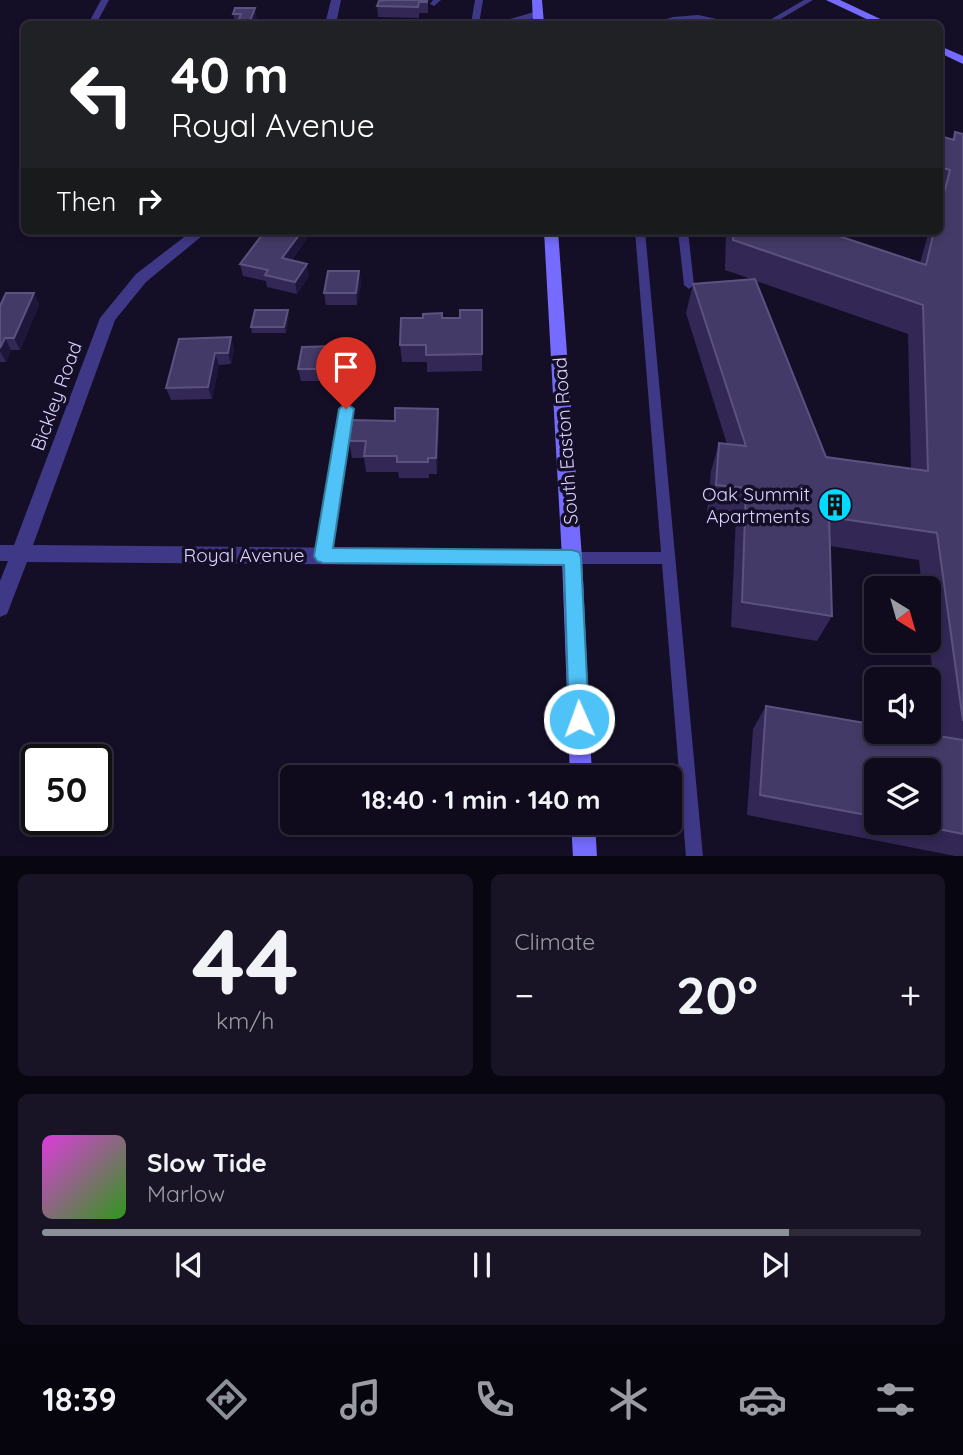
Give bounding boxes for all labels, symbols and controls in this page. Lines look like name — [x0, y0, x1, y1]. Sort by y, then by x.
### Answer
text: 40 m — [171, 44, 289, 105]
icon: left — [56, 49, 147, 140]
text: Royal Avenue — [171, 105, 375, 145]
icon: right — [130, 182, 168, 220]
text: Then — [56, 185, 116, 218]
pin — [316, 337, 376, 409]
street label: Bickley Road — [25, 338, 87, 454]
icon: arrive — [327, 348, 365, 386]
street label: South Easton Road — [547, 357, 583, 525]
place label: Oak Summit Apartments — [702, 482, 810, 528]
building icon: Oak Summit Apartments — [816, 486, 854, 524]
street label: Royal Avenue — [184, 543, 304, 567]
north arrow — [864, 576, 942, 653]
map controls — [864, 576, 941, 835]
button: sound — [864, 667, 941, 744]
position arrow — [542, 682, 616, 756]
speed limit sign: 50 — [21, 744, 112, 835]
button: layers — [864, 758, 941, 835]
text: 18:40 · 1 min · 140 m — [362, 783, 601, 816]
text: 44 — [192, 903, 299, 1017]
text: Climate — [515, 927, 595, 956]
text: 20° — [676, 962, 758, 1027]
text: − — [515, 971, 534, 1019]
text: + — [900, 971, 921, 1019]
text: km/h — [216, 1006, 274, 1035]
text: Slow Tide — [147, 1146, 267, 1179]
text: Marlow — [147, 1179, 225, 1208]
icon: previous — [170, 1246, 208, 1284]
icon: pause — [463, 1246, 501, 1284]
icon: next — [756, 1246, 794, 1284]
icon: directions — [202, 1375, 251, 1424]
icon: music — [336, 1375, 385, 1424]
icon: phone — [470, 1375, 519, 1424]
icon: climate — [604, 1375, 653, 1424]
icon: car — [738, 1375, 787, 1424]
icon: filters — [871, 1375, 920, 1424]
text: 18:39 — [42, 1379, 117, 1419]

